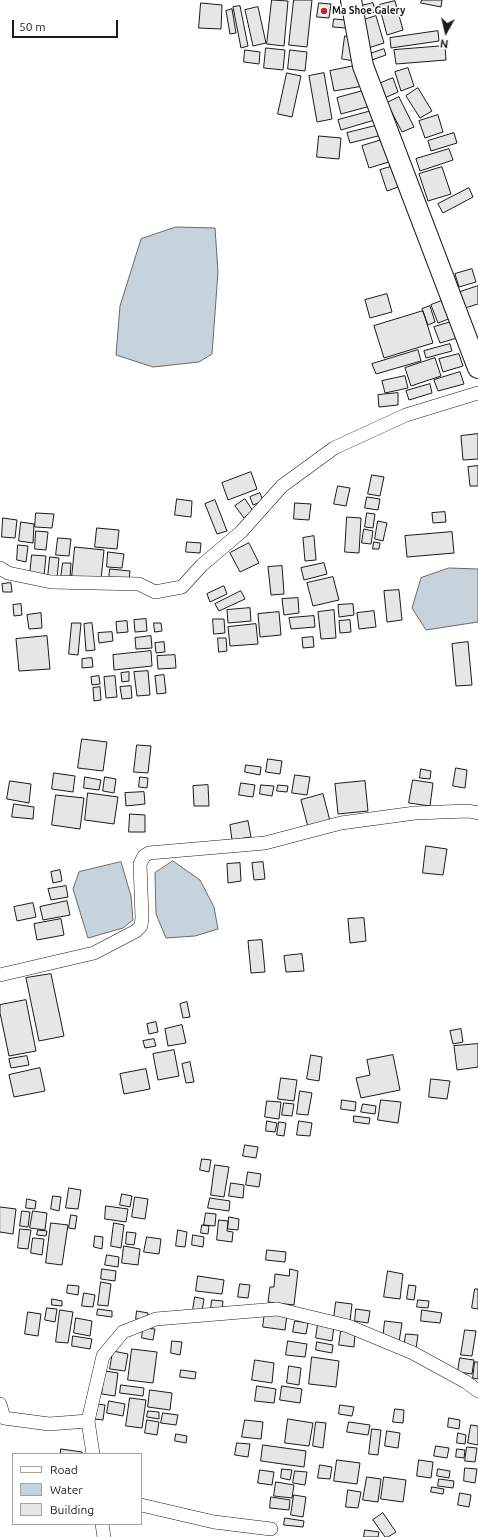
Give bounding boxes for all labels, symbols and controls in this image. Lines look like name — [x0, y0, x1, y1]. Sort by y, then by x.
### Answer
place label: Ma Shoe Galery — [332, 5, 405, 17]
marker: Ma Shoe Galery — [319, 6, 329, 16]
scale bar — [14, 12, 120, 38]
north arrow — [426, 12, 466, 52]
text: 50 m — [19, 20, 46, 33]
text: N — [439, 37, 449, 50]
legend — [12, 1453, 142, 1525]
text: Road — [50, 1463, 78, 1476]
text: Water — [50, 1483, 83, 1496]
text: Building — [50, 1503, 94, 1516]

